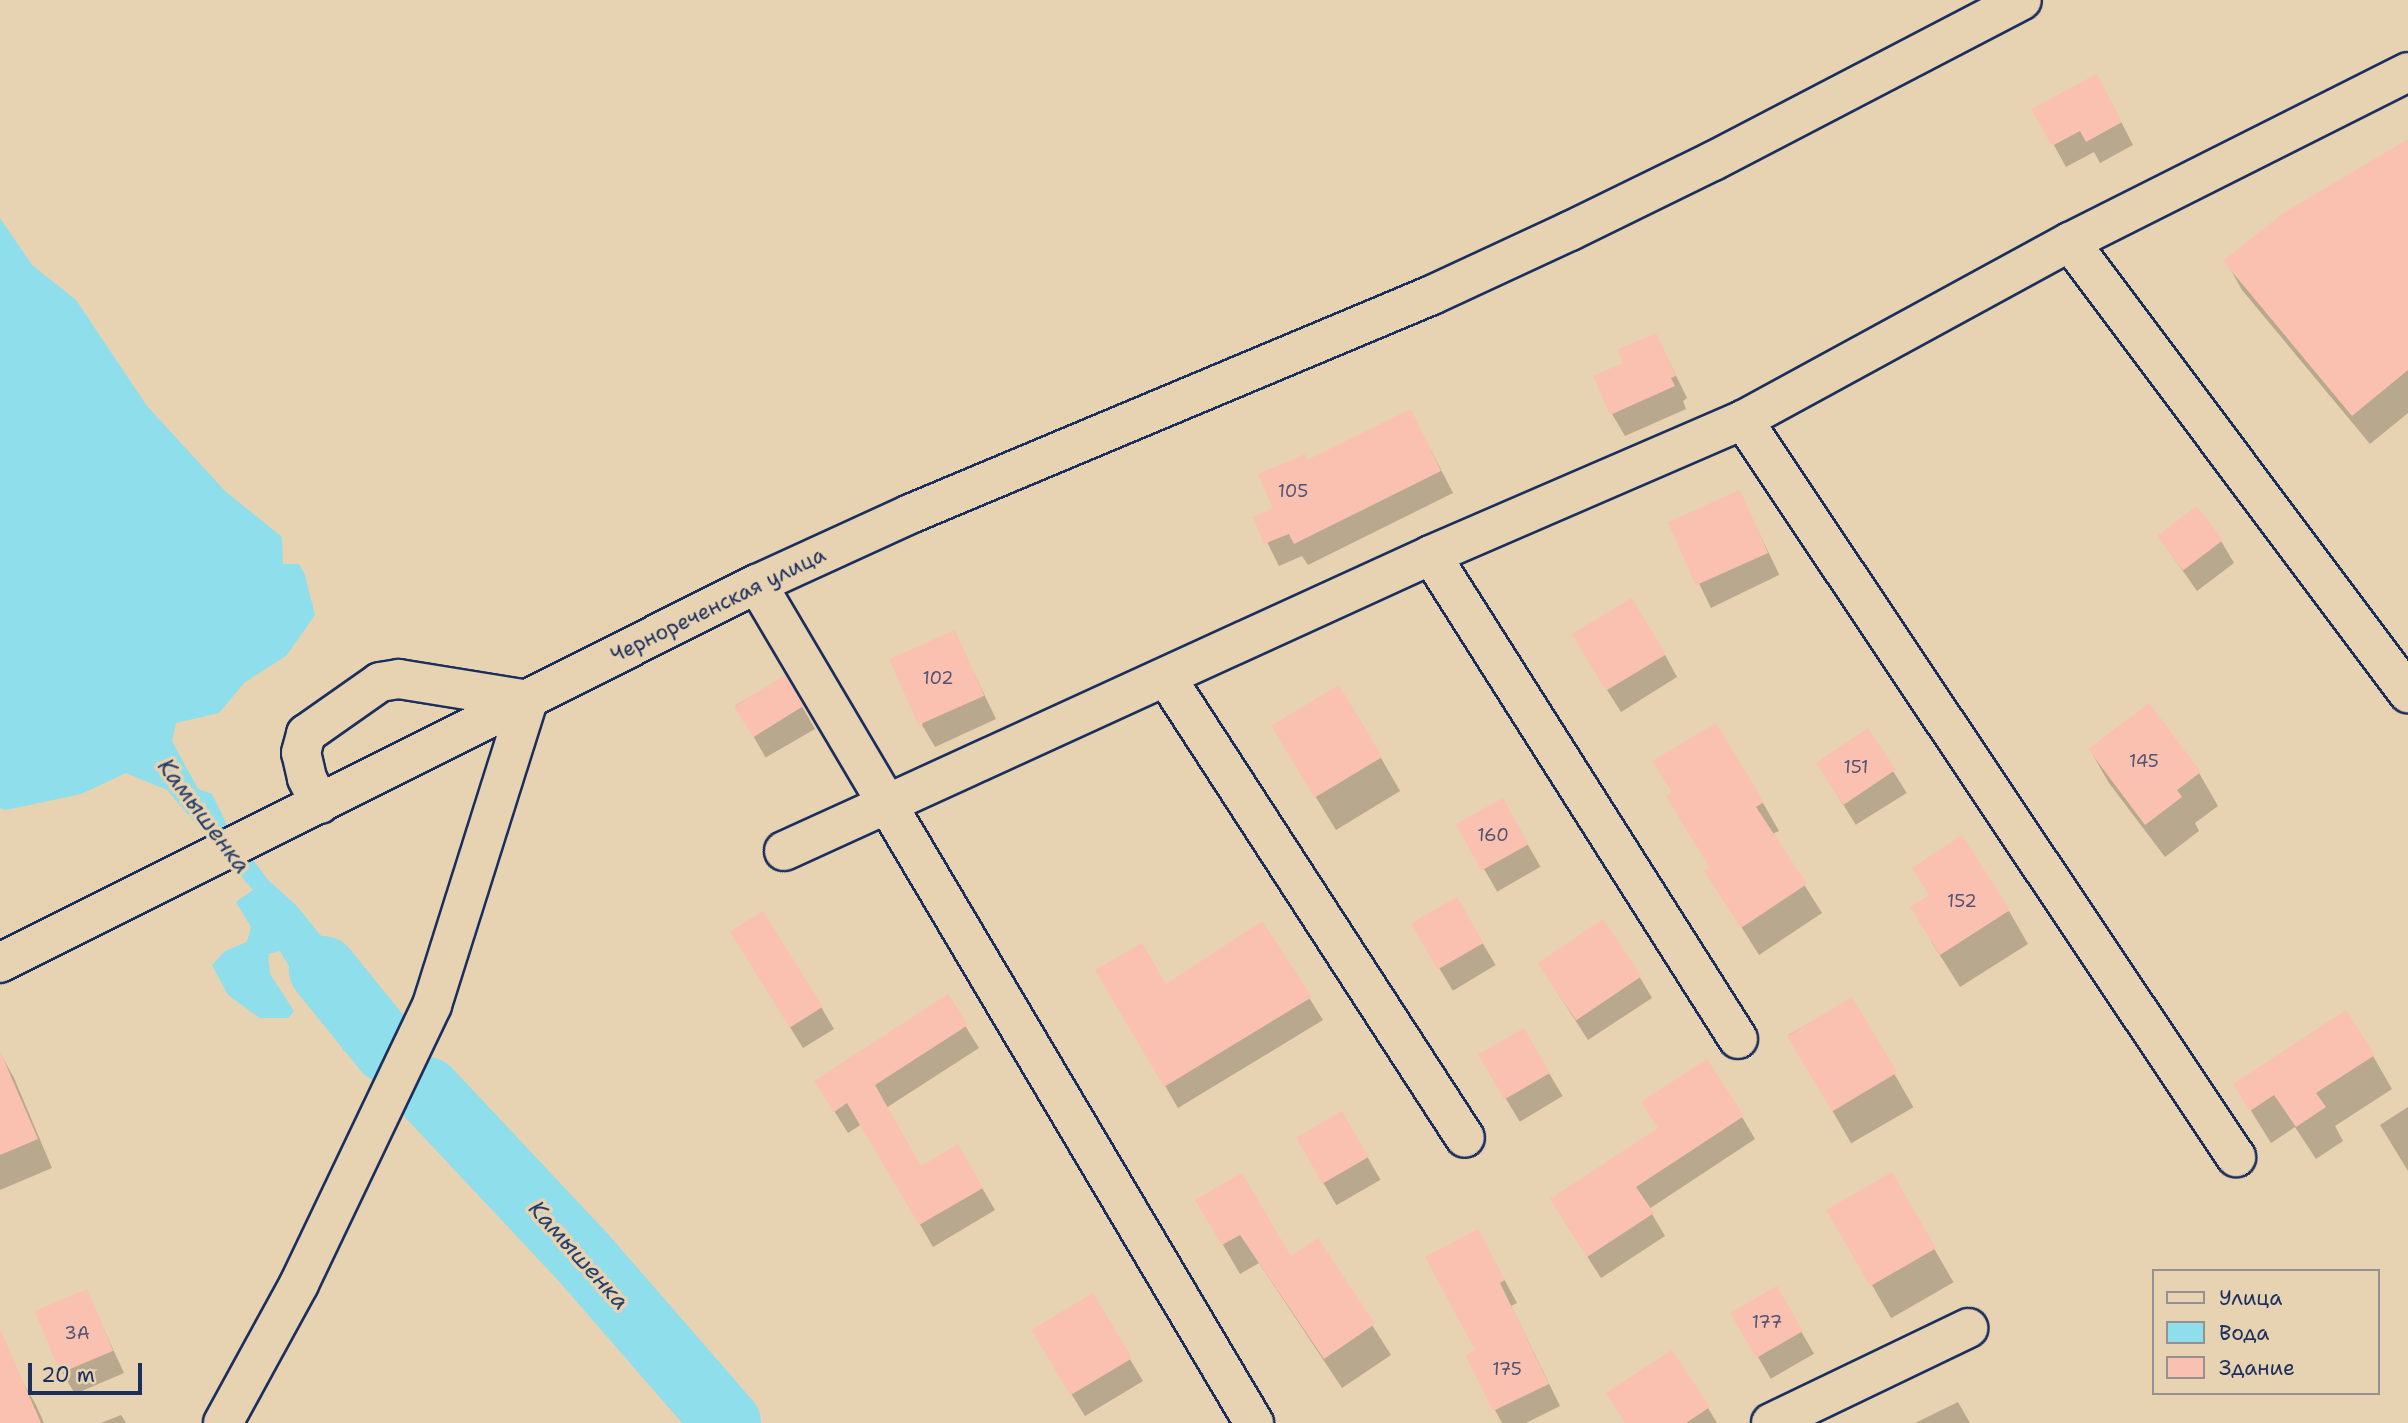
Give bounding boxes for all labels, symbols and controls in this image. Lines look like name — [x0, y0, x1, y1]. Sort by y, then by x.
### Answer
house number: 105 — [1278, 480, 1308, 502]
street label: Чернореченская улица — [606, 542, 830, 668]
house number: 102 — [922, 667, 954, 689]
house number: 145 — [2129, 750, 2159, 772]
water label: Камышенка — [152, 753, 256, 879]
house number: 151 — [1843, 756, 1869, 778]
house number: 160 — [1477, 824, 1509, 846]
house number: 152 — [1947, 890, 1977, 912]
water label: Камышенка — [523, 1195, 635, 1315]
legend — [2152, 1269, 2380, 1395]
text: Улица — [2219, 1284, 2282, 1312]
house number: 177 — [1752, 1311, 1782, 1333]
text: Вода — [2219, 1319, 2269, 1347]
house number: 3А — [64, 1322, 90, 1344]
scale bar — [32, 1350, 145, 1394]
text: Здание — [2219, 1354, 2295, 1382]
house number: 175 — [1492, 1358, 1522, 1380]
text: 20 m — [41, 1361, 95, 1389]

